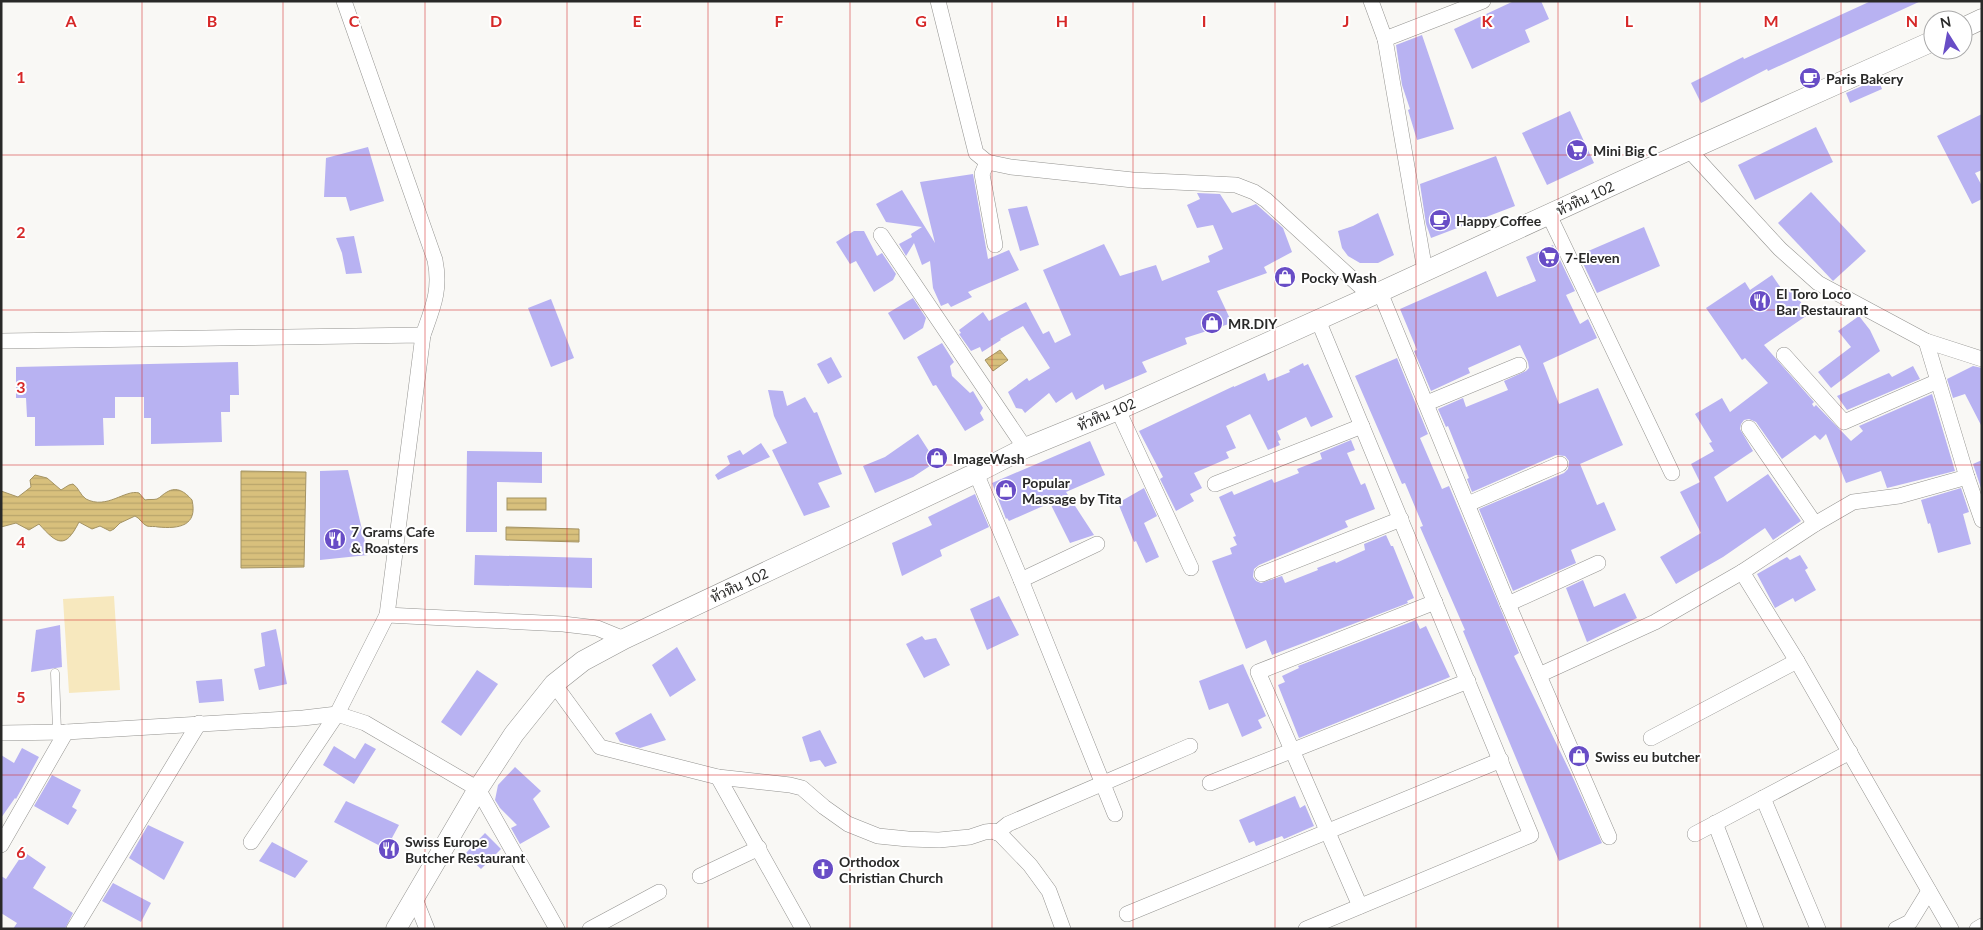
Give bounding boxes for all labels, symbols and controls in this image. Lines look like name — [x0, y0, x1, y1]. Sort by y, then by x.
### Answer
north arrow — [1923, 10, 1973, 60]
text: A — [64, 11, 77, 30]
text: B — [207, 11, 217, 30]
text: C — [349, 11, 360, 30]
text: D — [490, 11, 502, 30]
text: E — [632, 11, 642, 30]
text: F — [774, 11, 784, 30]
text: G — [915, 11, 927, 30]
text: H — [1056, 11, 1068, 30]
text: I — [1202, 11, 1206, 30]
text: J — [1343, 11, 1349, 30]
text: K — [1482, 11, 1494, 30]
text: L — [1625, 11, 1634, 30]
text: M — [1763, 11, 1779, 30]
text: N — [1906, 11, 1918, 30]
text: N — [1939, 12, 1952, 31]
cafe icon: Paris Bakery — [1798, 66, 1822, 90]
text: 1 — [16, 67, 26, 86]
place label: Paris Bakery — [1826, 70, 1904, 87]
supermarket icon: Mini Big C — [1565, 138, 1589, 162]
place label: Mini Big C — [1593, 142, 1658, 159]
street label: หัวหิน 102 — [1553, 177, 1617, 219]
cafe icon: Happy Coffee — [1428, 208, 1452, 232]
place label: Happy Coffee — [1456, 212, 1542, 229]
text: 2 — [16, 222, 26, 241]
supermarket icon: 7-Eleven — [1537, 245, 1561, 269]
place label: 7-Eleven — [1565, 249, 1620, 266]
shop icon: Pocky Wash — [1273, 265, 1297, 289]
place label: Pocky Wash — [1301, 269, 1377, 286]
place label: El Toro Loco Bar Restaurant — [1776, 285, 1869, 318]
restaurant icon: El Toro Loco Bar Restaurant — [1748, 289, 1772, 313]
shop icon: MR.DIY — [1200, 311, 1224, 335]
place label: MR.DIY — [1228, 315, 1278, 332]
text: 3 — [16, 377, 26, 396]
street label: หัวหิน 102 — [1074, 394, 1138, 434]
shop icon: ImageWash — [925, 446, 949, 470]
place label: ImageWash — [953, 450, 1025, 467]
place label: Popular Massage by Tita — [1022, 474, 1122, 507]
shop icon: Popular Massage by Tita — [994, 478, 1018, 502]
place label: 7 Grams Cafe & Roasters — [351, 523, 435, 556]
restaurant icon: 7 Grams Cafe & Roasters — [323, 527, 347, 551]
text: 4 — [16, 532, 26, 551]
street label: หัวหิน 102 — [707, 564, 771, 606]
text: 5 — [16, 687, 26, 706]
shop icon: Swiss eu butcher — [1567, 744, 1591, 768]
place label: Swiss eu butcher — [1595, 748, 1701, 765]
place label: Swiss Europe Butcher Restaurant — [405, 833, 526, 866]
restaurant icon: Swiss Europe Butcher Restaurant — [377, 837, 401, 861]
text: 6 — [16, 842, 26, 861]
place label: Orthodox Christian Church — [839, 853, 943, 886]
church icon: Orthodox Christian Church — [811, 857, 835, 881]

